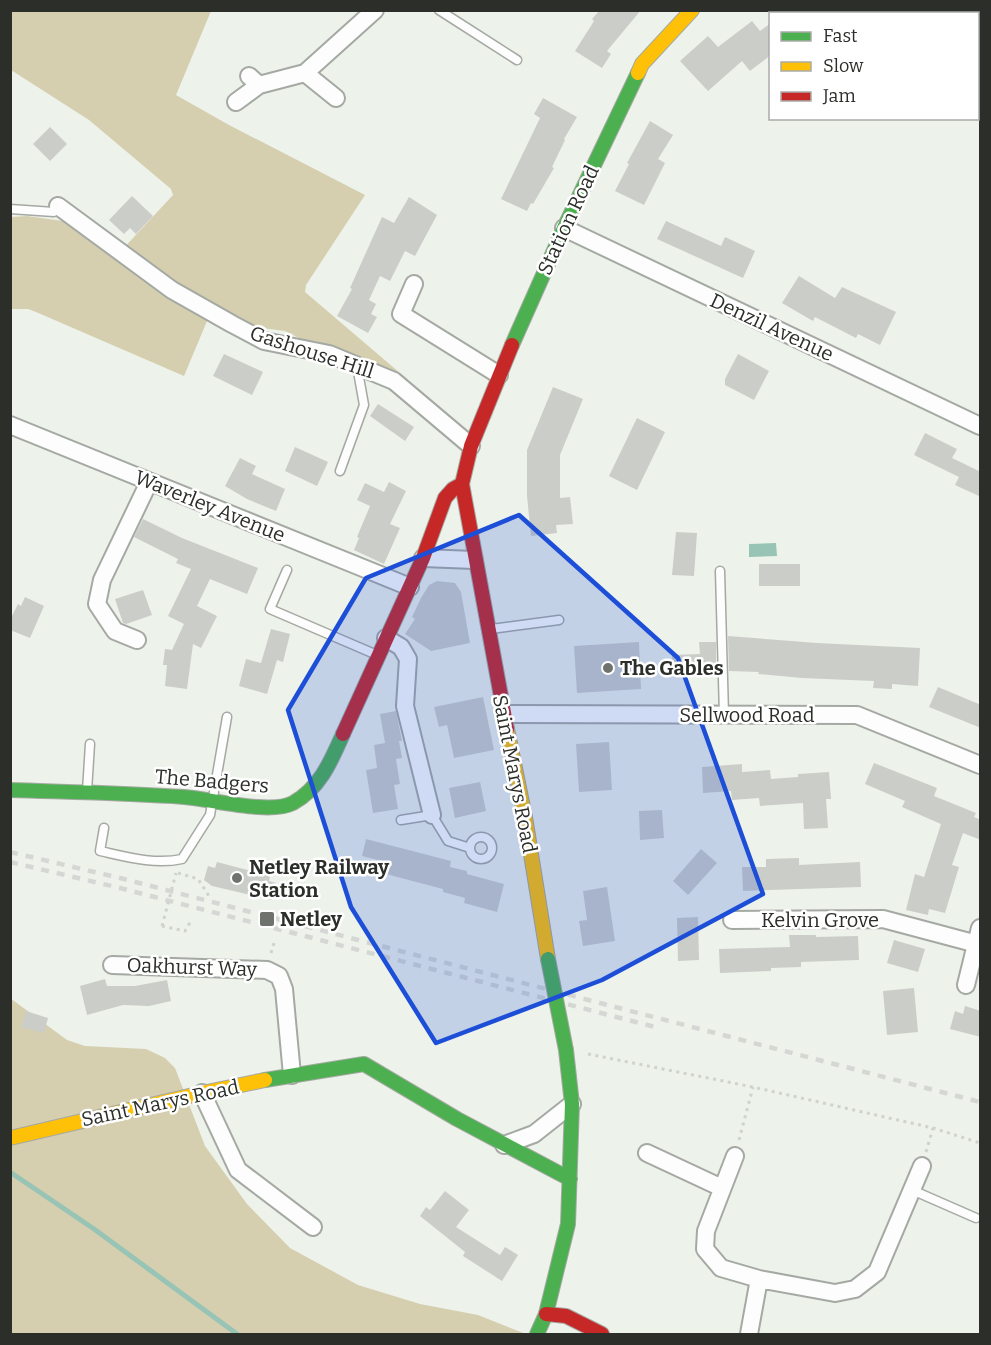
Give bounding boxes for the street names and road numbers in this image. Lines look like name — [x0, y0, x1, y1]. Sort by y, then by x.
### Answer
street label: Station Road — [532, 161, 604, 279]
street label: Denzil Avenue — [706, 288, 838, 366]
street label: Gashouse Hill — [247, 321, 377, 383]
street label: Waverley Avenue — [131, 465, 289, 547]
street label: Saint Marys Road — [488, 693, 542, 855]
street label: Sellwood Road — [679, 703, 815, 727]
street label: The Badgers — [154, 764, 270, 798]
street label: Kelvin Grove — [761, 908, 879, 932]
street label: Oakhurst Way — [126, 953, 258, 981]
street label: Saint Marys Road — [79, 1075, 241, 1131]

